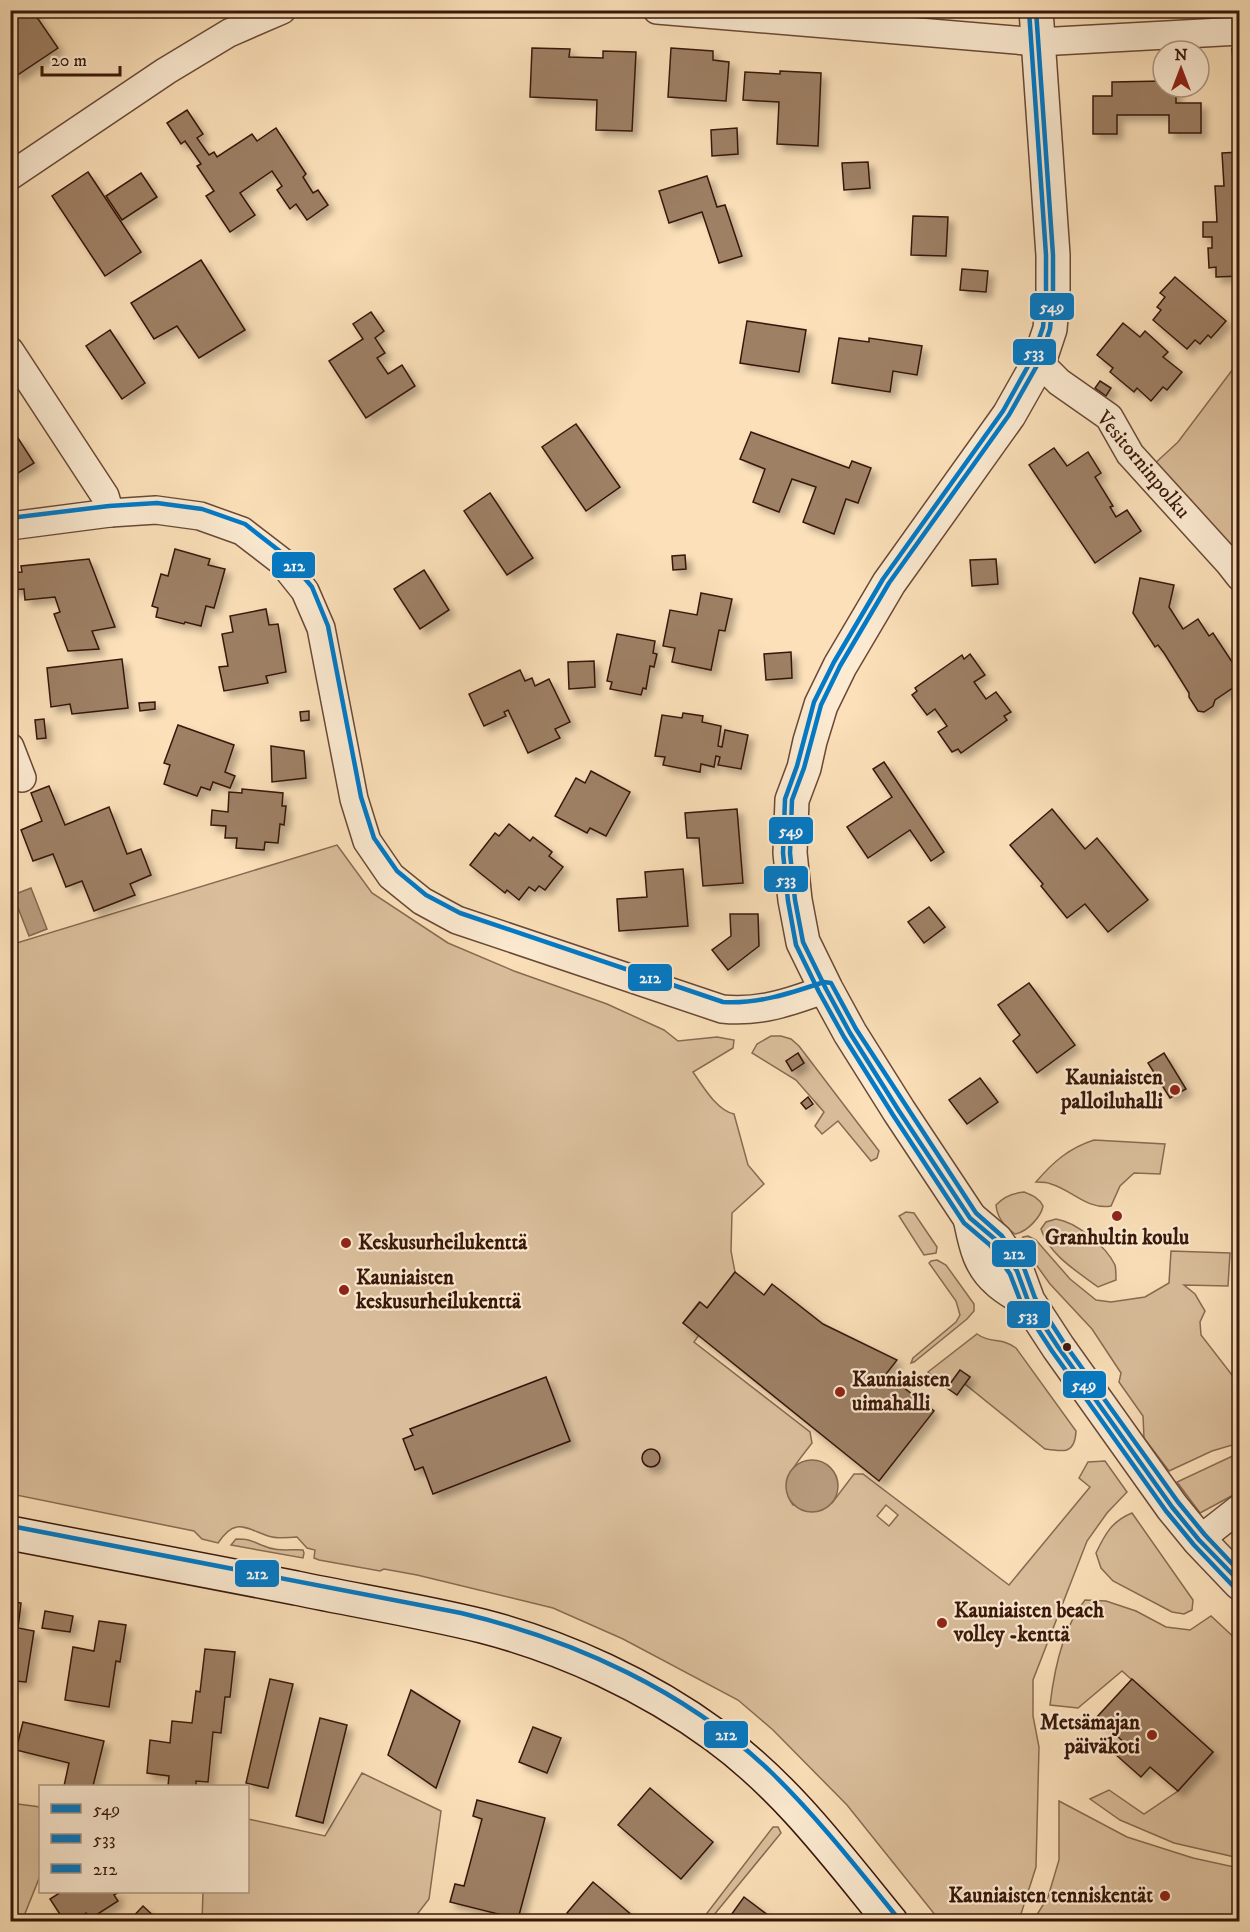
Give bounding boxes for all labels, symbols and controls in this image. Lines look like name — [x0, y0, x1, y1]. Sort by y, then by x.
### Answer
scale bar — [42, 39, 120, 77]
north arrow — [1151, 39, 1211, 99]
text: N — [1174, 45, 1188, 65]
text: 20 m — [51, 50, 87, 72]
line badge: 549 — [1029, 292, 1075, 321]
text: 549 — [1039, 297, 1064, 317]
line badge: 533 — [1012, 338, 1057, 366]
text: 533 — [1023, 343, 1044, 363]
street label: Vesitorninpolku — [1090, 405, 1196, 524]
line badge: 212 — [271, 551, 316, 579]
text: 212 — [283, 556, 306, 576]
line badge: 549 — [768, 816, 814, 845]
text: 549 — [778, 821, 803, 841]
line badge: 533 — [763, 865, 809, 893]
text: 533 — [775, 870, 796, 890]
line badge: 212 — [627, 963, 673, 992]
text: 212 — [639, 968, 662, 988]
place label: Kauniaisten palloiluhalli — [1060, 1065, 1164, 1115]
marker: Kauniaisten palloiluhalli — [1168, 1083, 1182, 1097]
marker: Granhultin koulu — [1110, 1209, 1124, 1223]
place label: Granhultin koulu — [1045, 1225, 1189, 1251]
place label: Keskusurheilukenttä — [358, 1230, 528, 1256]
marker: Keskusurheilukenttä — [339, 1236, 353, 1250]
line badge: 212 — [991, 1239, 1037, 1268]
text: 212 — [1003, 1244, 1026, 1264]
place label: Kauniaisten keskusurheilukenttä — [355, 1265, 522, 1315]
marker: Kauniaisten keskusurheilukenttä — [337, 1283, 351, 1297]
line badge: 533 — [1006, 1300, 1051, 1329]
text: 533 — [1017, 1306, 1038, 1326]
unlabelled marker — [1061, 1341, 1073, 1353]
place label: Kauniaisten uimahalli — [852, 1367, 951, 1417]
line badge: 549 — [1062, 1370, 1107, 1399]
text: 549 — [1071, 1375, 1096, 1395]
marker: Kauniaisten uimahalli — [833, 1385, 847, 1399]
line badge: 212 — [234, 1559, 280, 1588]
text: 212 — [246, 1564, 269, 1584]
place label: Kauniaisten beach volley -kenttä — [953, 1598, 1105, 1648]
marker: Kauniaisten beach volley -kenttä — [935, 1616, 949, 1630]
place label: Metsämajan päiväkoti — [1040, 1710, 1141, 1760]
line badge: 212 — [703, 1720, 749, 1749]
text: 212 — [715, 1725, 738, 1745]
marker: Metsämajan päiväkoti — [1145, 1728, 1159, 1742]
legend — [39, 1785, 249, 1893]
text: 549 — [93, 1799, 120, 1821]
text: 533 — [93, 1829, 115, 1851]
text: 212 — [93, 1859, 117, 1881]
place label: Kauniaisten tenniskentät — [949, 1883, 1153, 1909]
marker: Kauniaisten tenniskentät — [1158, 1889, 1172, 1903]

